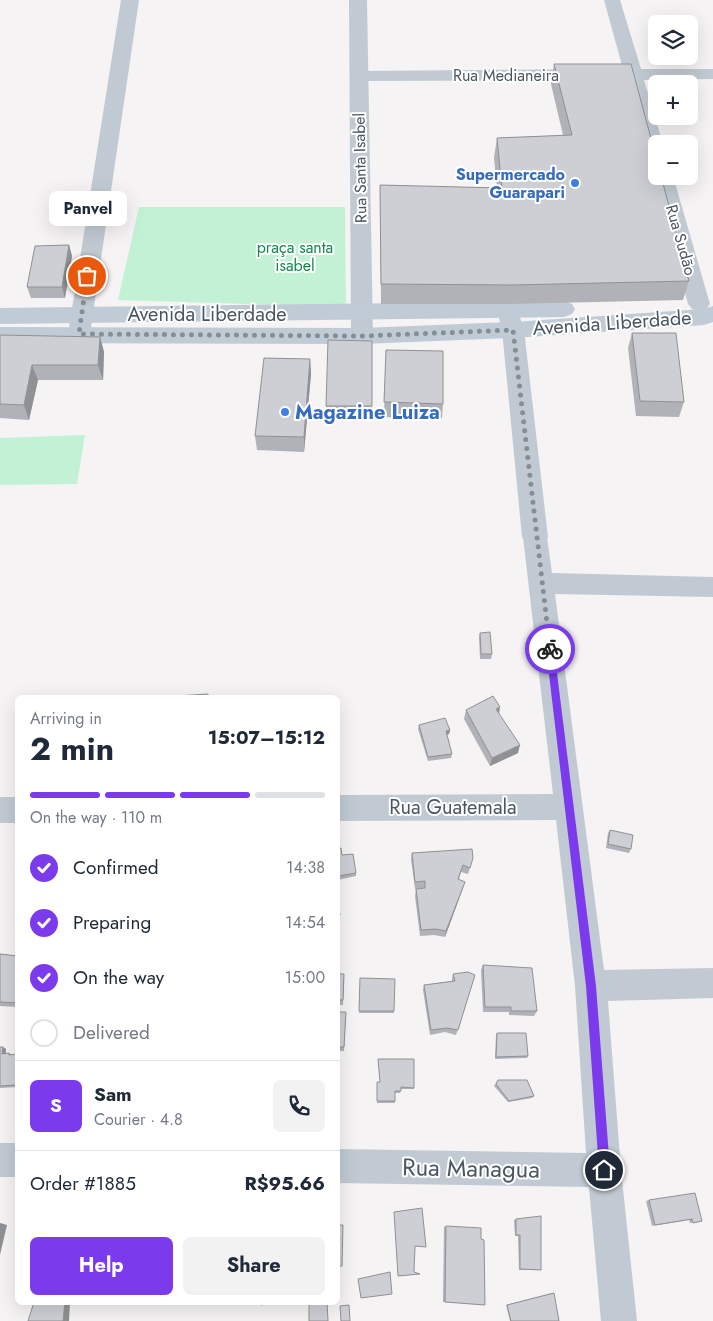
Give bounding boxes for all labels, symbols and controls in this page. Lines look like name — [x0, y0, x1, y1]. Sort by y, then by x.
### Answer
map controls — [648, 15, 698, 185]
button: layers — [648, 15, 698, 65]
street label: Rua Medianeira — [453, 64, 559, 87]
button: + — [648, 75, 698, 125]
street label: Rua Santa Isabel — [348, 113, 372, 223]
button: − — [648, 135, 698, 185]
place label: Supermercado Guarapari — [456, 163, 565, 204]
marker: Supermercado Guarapari — [569, 177, 581, 189]
callout: Panvel — [48, 191, 126, 226]
text: Panvel — [64, 197, 112, 220]
street label: Rua Sudão — [660, 202, 702, 278]
park label: praça santa isabel — [257, 236, 333, 277]
pin — [66, 255, 108, 297]
icon: bag — [73, 262, 101, 290]
street label: Avenida Liberdade — [127, 300, 287, 329]
street label: Avenida Liberdade — [532, 303, 692, 343]
place label: Magazine Luiza — [295, 398, 440, 427]
marker: Magazine Luiza — [279, 406, 291, 418]
courier — [525, 624, 575, 674]
icon: bike — [536, 635, 564, 663]
text: Arriving in — [30, 707, 102, 730]
text: 15:07–15:12 — [208, 724, 325, 751]
text: 2 min — [30, 726, 114, 772]
street label: Rua Guatemala — [389, 793, 517, 822]
text: On the way · 110 m — [30, 806, 162, 829]
icon: check — [30, 854, 58, 882]
text: Confirmed — [73, 854, 159, 881]
text: 14:38 — [286, 856, 325, 879]
icon: check — [30, 909, 58, 937]
text: Preparing — [73, 909, 151, 936]
text: 14:54 — [285, 911, 325, 934]
icon: check — [30, 964, 58, 992]
text: On the way — [73, 964, 164, 991]
text: 15:00 — [285, 966, 325, 989]
text: Delivered — [73, 1019, 150, 1046]
button: phone — [273, 1080, 325, 1132]
text: Sam — [94, 1081, 132, 1108]
text: S — [50, 1092, 62, 1119]
text: Courier · 4.8 — [94, 1108, 183, 1131]
street label: Rua Managua — [402, 1149, 540, 1187]
pin — [583, 1149, 625, 1191]
icon: home — [590, 1156, 618, 1184]
text: Order #1885 — [30, 1170, 136, 1197]
text: R$95.66 — [244, 1170, 325, 1197]
button: Help — [30, 1237, 173, 1295]
button: Share — [183, 1237, 325, 1295]

